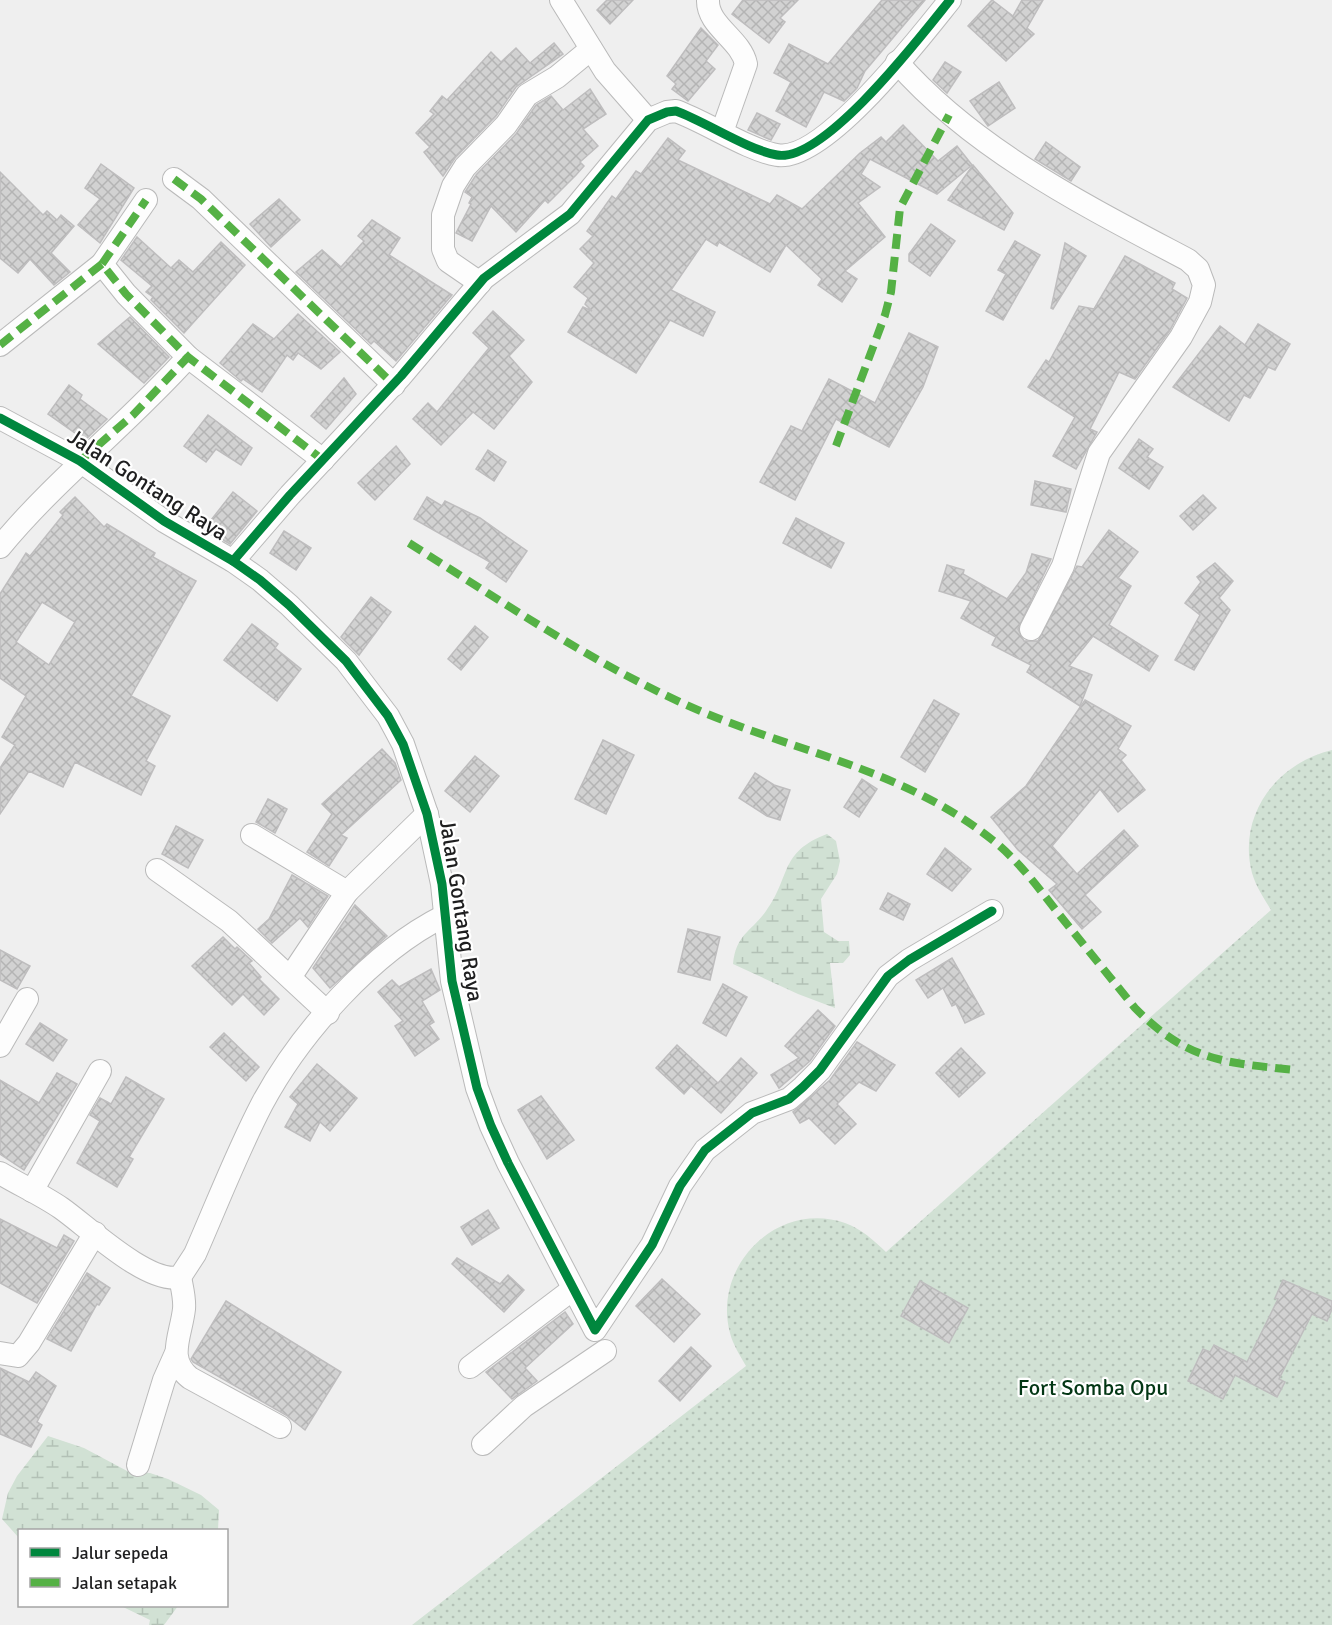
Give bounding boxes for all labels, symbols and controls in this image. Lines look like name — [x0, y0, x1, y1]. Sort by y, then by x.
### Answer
street label: Jalan Gontang Raya — [63, 423, 233, 546]
street label: Jalan Gontang Raya — [434, 817, 489, 1004]
park label: Fort Somba Opu — [1018, 1374, 1168, 1401]
legend — [18, 1529, 228, 1607]
text: Jalur sepeda — [72, 1542, 168, 1564]
text: Jalan setapak — [72, 1572, 177, 1594]

